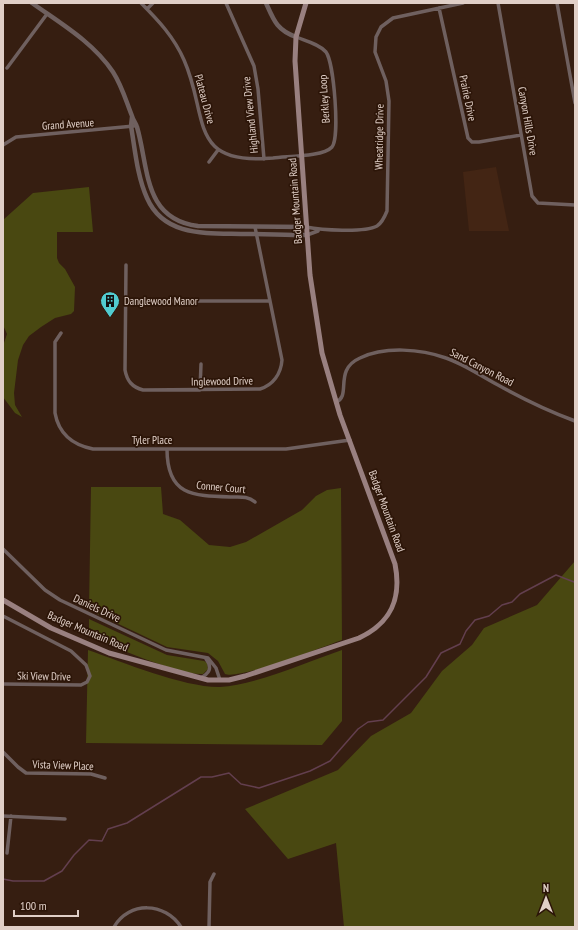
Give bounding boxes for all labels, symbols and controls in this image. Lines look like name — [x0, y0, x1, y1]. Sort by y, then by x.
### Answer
street label: Plateau Drive — [192, 73, 218, 126]
street label: Berkley Loop — [315, 74, 333, 124]
street label: Prairie Drive — [456, 74, 480, 123]
street label: Highland View Drive — [239, 76, 261, 154]
street label: Canyon Hills Drive — [515, 86, 541, 157]
street label: Wheatridge Drive — [371, 103, 387, 170]
street label: Grand Avenue — [41, 115, 95, 133]
street label: Badger Mountain Road — [285, 157, 305, 244]
building icon: Danglewood Manor — [99, 290, 121, 318]
place label: Danglewood Manor — [124, 294, 198, 308]
street label: Sand Canyon Road — [448, 345, 517, 389]
street label: Inglewood Drive — [191, 373, 254, 389]
street label: Tyler Place — [132, 433, 173, 447]
street label: Badger Mountain Road — [366, 468, 408, 554]
street label: Conner Court — [196, 478, 246, 496]
street label: Daniels Drive — [71, 591, 123, 625]
street label: Badger Mountain Road — [46, 608, 131, 654]
street label: Ski View Drive — [17, 669, 72, 683]
street label: Vista View Place — [31, 757, 94, 773]
north arrow — [526, 878, 566, 918]
text: N — [543, 881, 549, 895]
scale bar — [14, 892, 78, 918]
text: 100 m — [20, 898, 47, 913]

